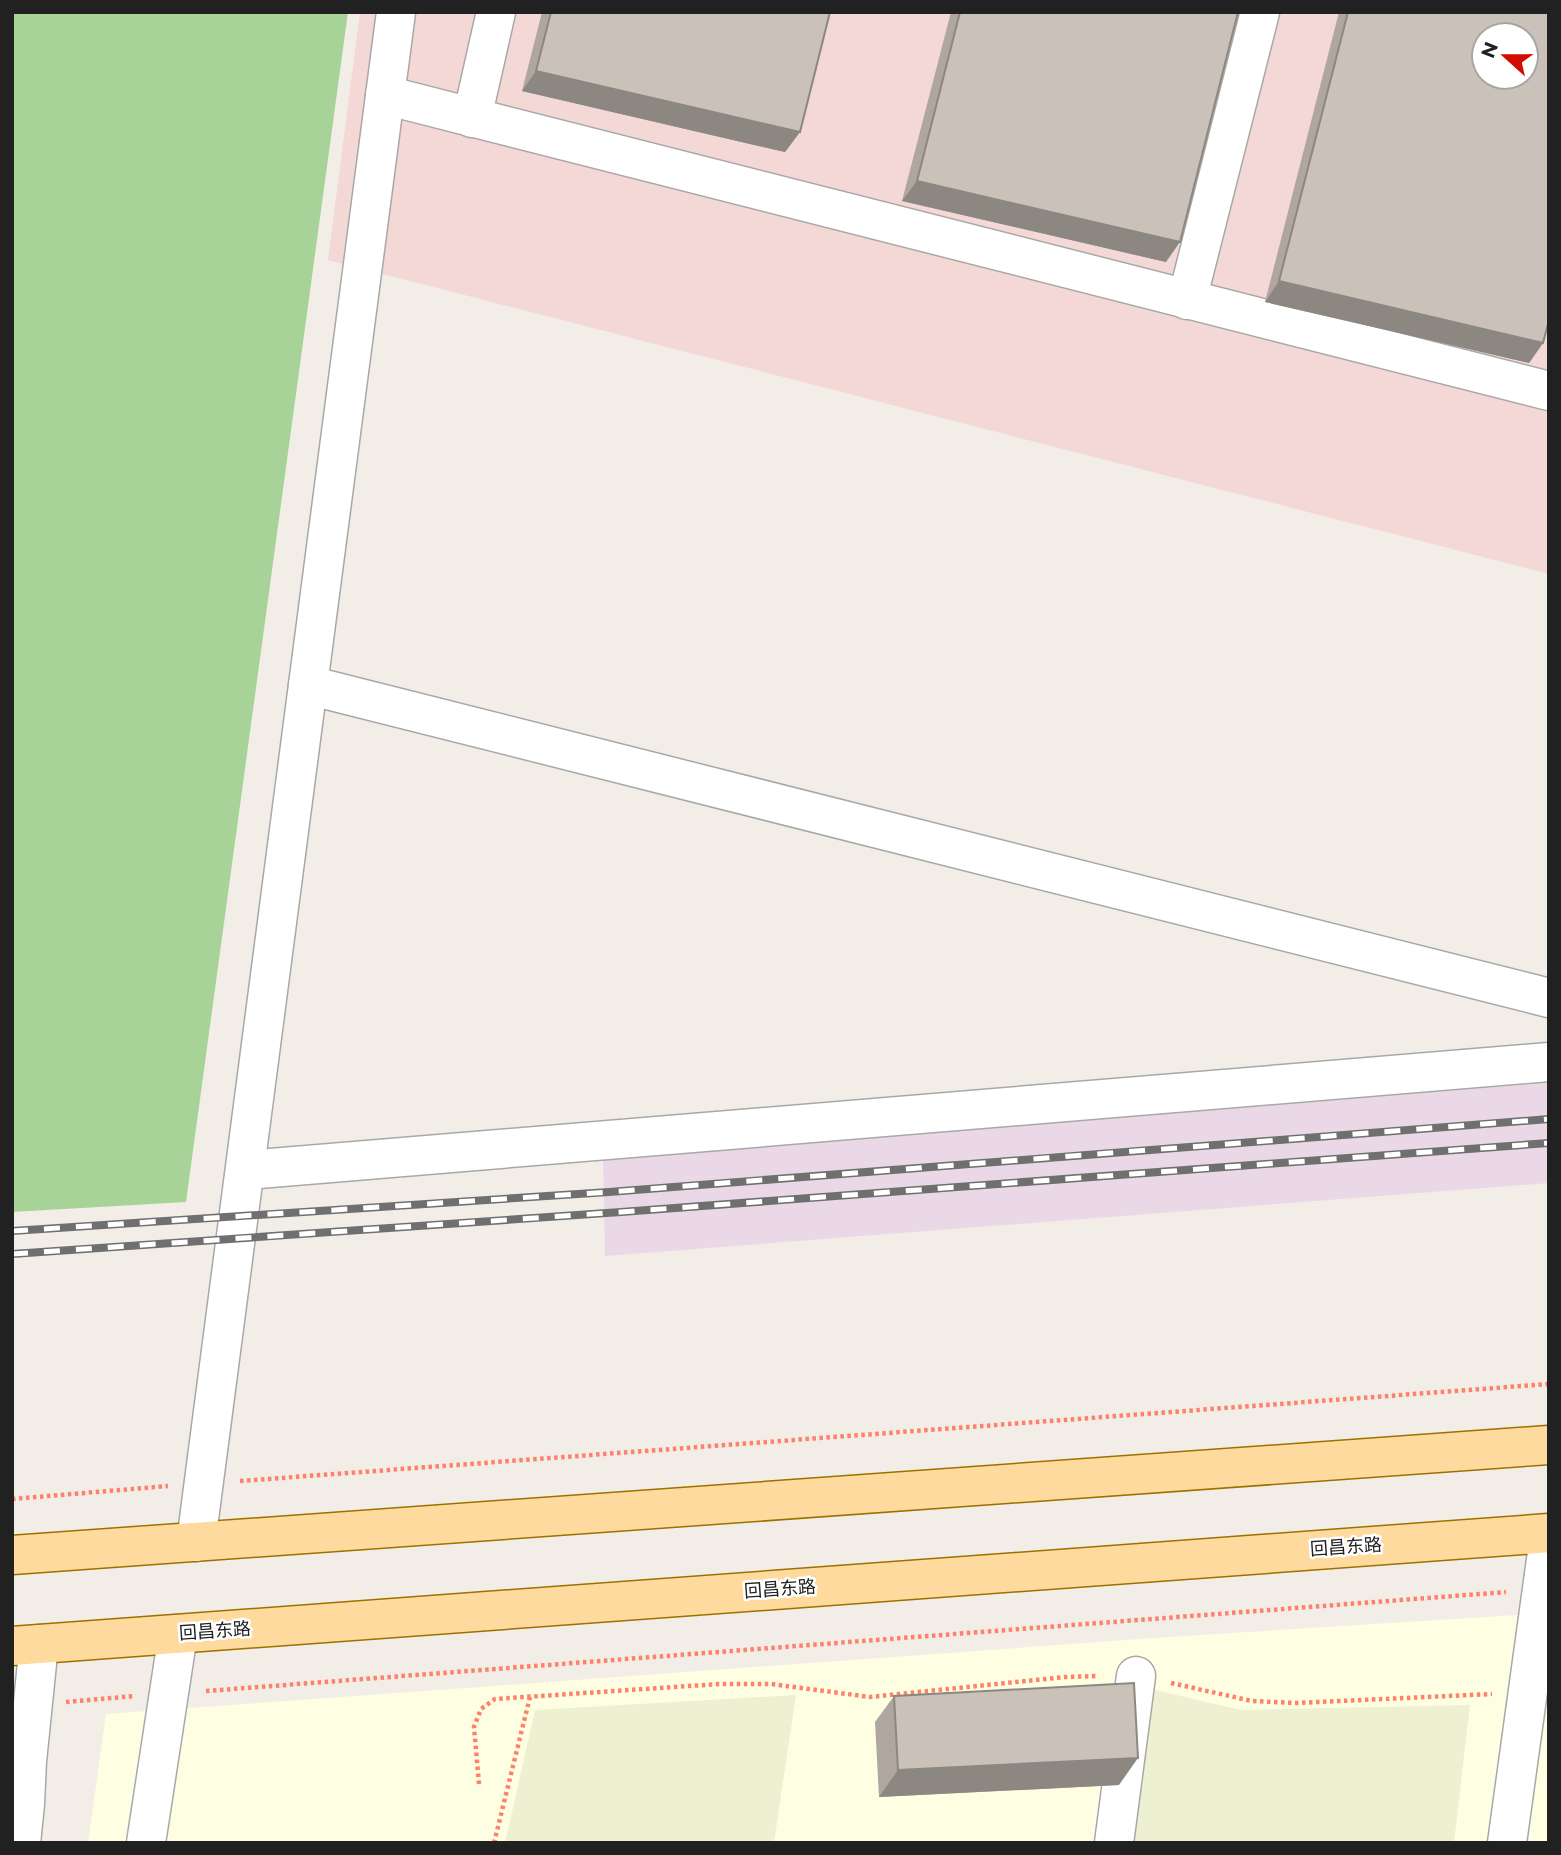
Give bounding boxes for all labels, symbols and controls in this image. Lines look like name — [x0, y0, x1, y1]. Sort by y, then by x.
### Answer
north arrow — [1470, 21, 1540, 91]
text: N — [1476, 39, 1503, 61]
street label: 回昌东路 — [1309, 1534, 1383, 1560]
street label: 回昌东路 — [743, 1576, 817, 1602]
street label: 回昌东路 — [178, 1618, 252, 1644]

